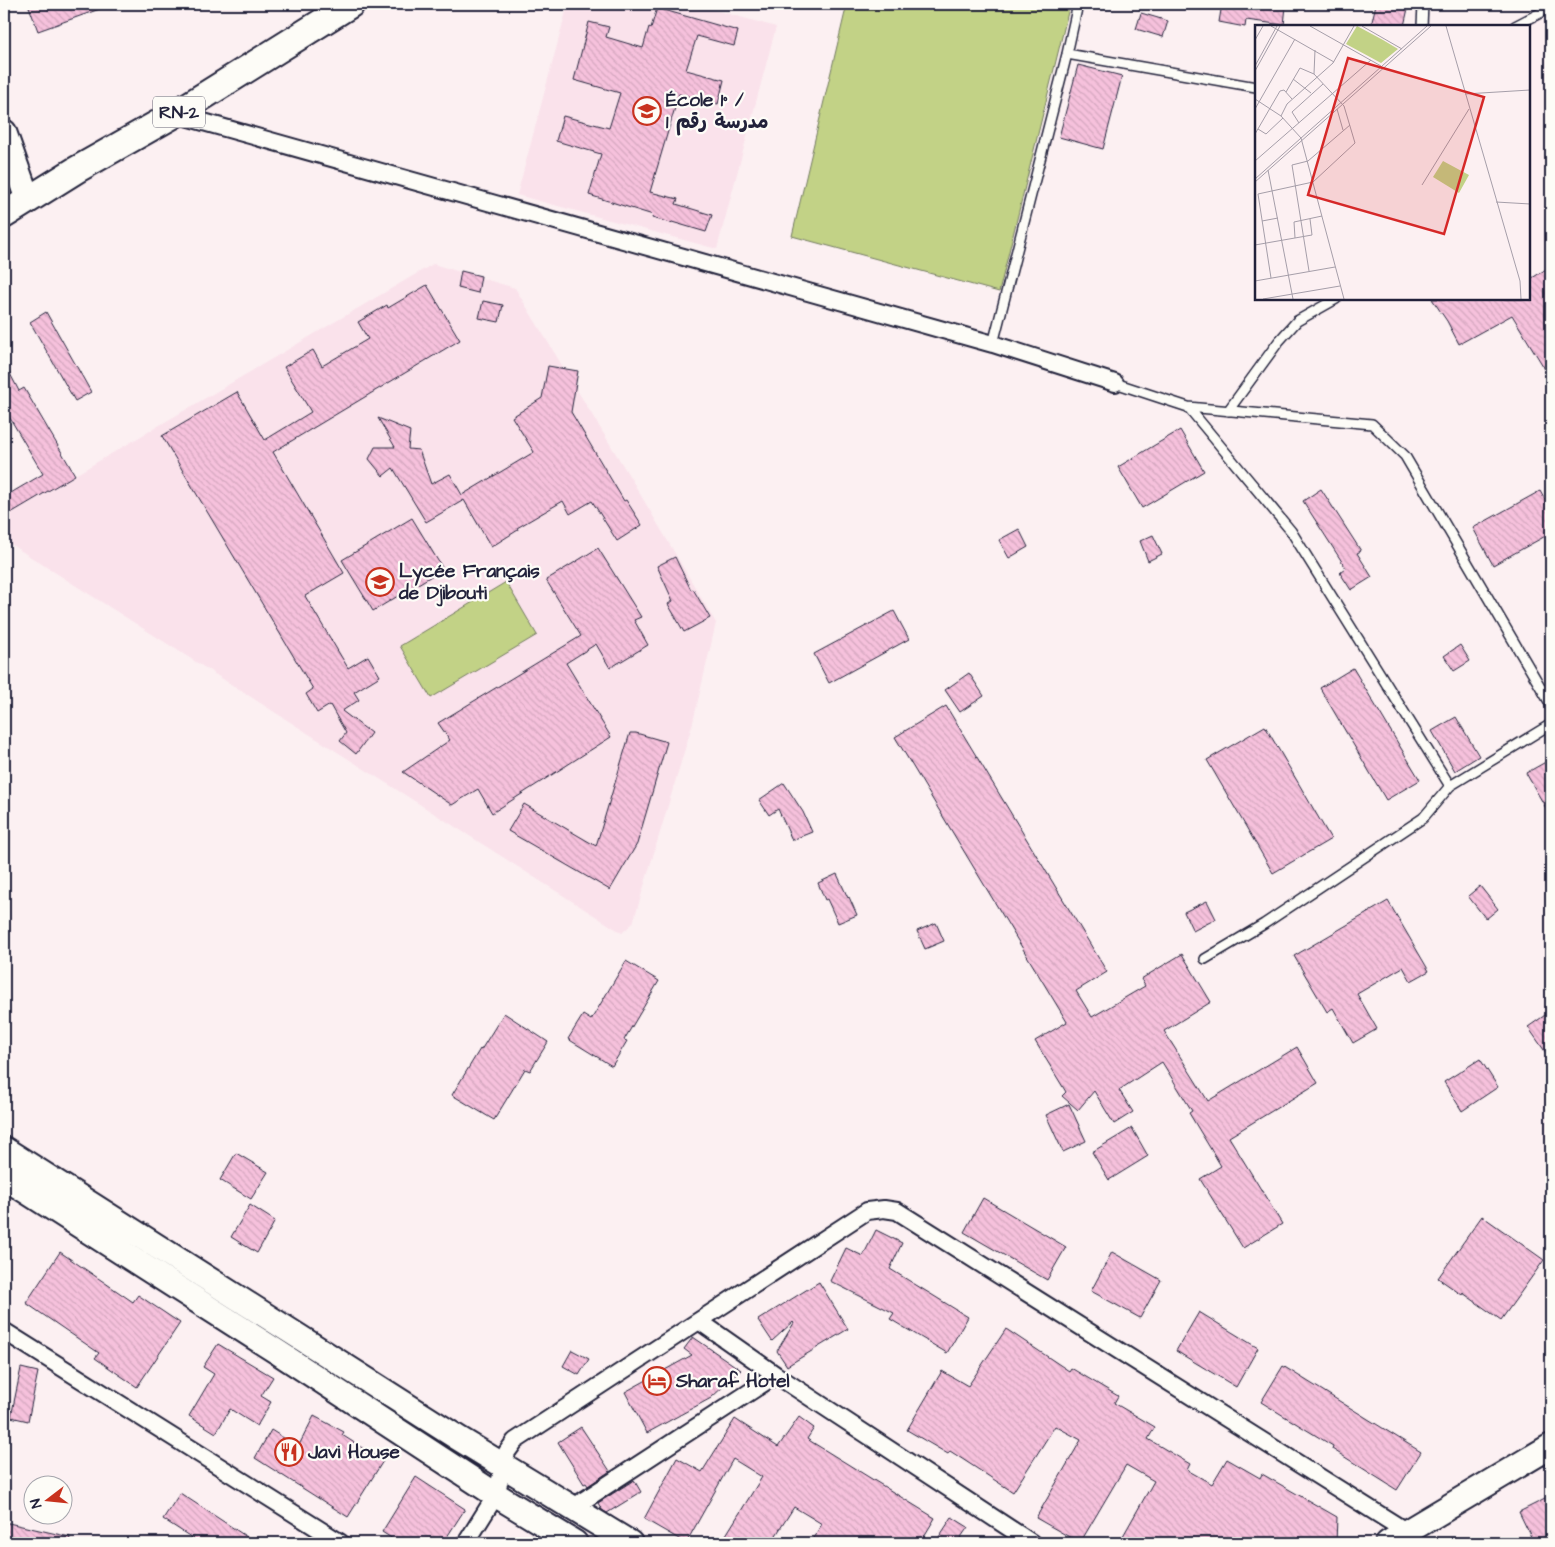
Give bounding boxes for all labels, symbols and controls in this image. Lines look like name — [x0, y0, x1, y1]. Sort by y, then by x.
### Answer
inset map — [1255, 25, 1530, 300]
place label: École 1° / مدرسة رقم 1 — [666, 87, 769, 136]
road number: RN-2 — [153, 96, 205, 128]
school or university icon: École 1° / مدرسة رقم 1 — [632, 96, 662, 126]
place label: Lycée Français de Djibouti — [398, 558, 540, 607]
school or university icon: Lycée Français de Djibouti — [365, 567, 395, 597]
hotel icon: Sharaf Hotel — [642, 1366, 672, 1396]
place label: Sharaf Hotel — [675, 1368, 789, 1395]
restaurant icon: Javi House — [274, 1437, 304, 1467]
place label: Javi House — [307, 1439, 400, 1466]
north arrow — [22, 1474, 72, 1524]
text: N — [26, 1496, 47, 1510]

